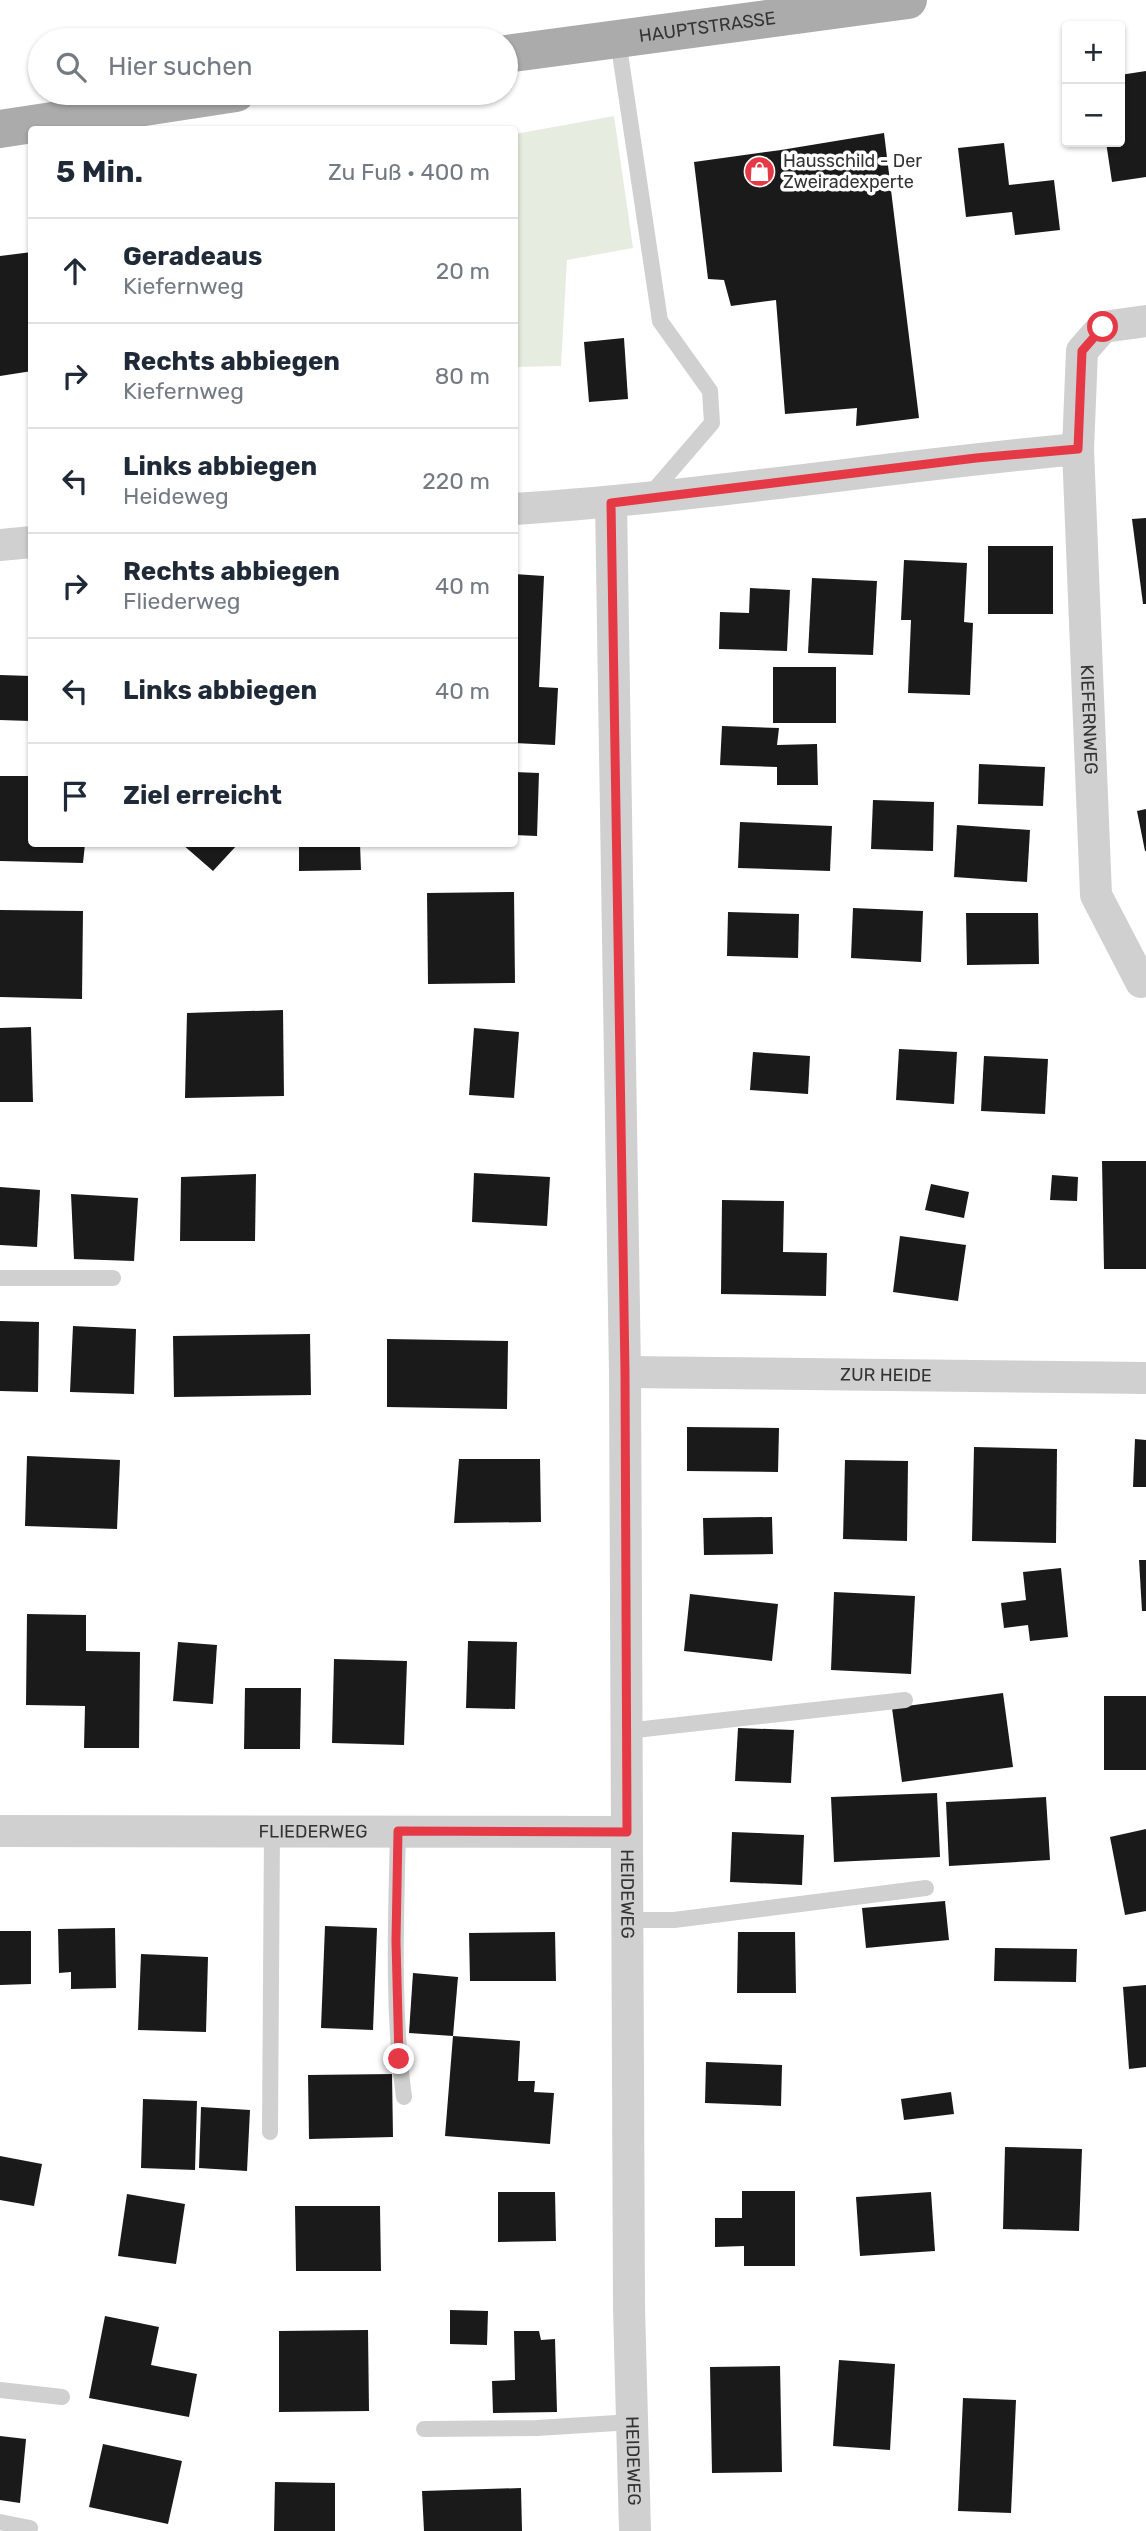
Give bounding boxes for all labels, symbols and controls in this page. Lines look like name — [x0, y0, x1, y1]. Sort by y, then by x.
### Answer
street label: HAUPTSTRASSE — [637, 7, 777, 47]
map controls — [1062, 21, 1125, 147]
button: + — [1062, 21, 1125, 84]
search box — [28, 28, 518, 105]
icon: search — [52, 48, 90, 86]
text: Hier suchen — [108, 51, 253, 82]
button: − — [1062, 84, 1125, 147]
place label: Hausschild - Der Zweiradexperte — [783, 150, 922, 193]
text: 5 Min. — [56, 154, 143, 190]
shop icon: Hausschild - Der Zweiradexperte — [743, 154, 777, 188]
text: Zu Fuß · 400 m — [328, 158, 490, 186]
text: Geradeaus — [123, 241, 262, 272]
icon: ahead — [56, 252, 94, 290]
text: 20 m — [436, 257, 490, 285]
text: Kiefernweg — [123, 272, 244, 300]
route start — [1087, 311, 1118, 342]
text: Rechts abbiegen — [123, 346, 340, 377]
icon: right — [56, 357, 94, 395]
text: 80 m — [435, 362, 490, 390]
text: Kiefernweg — [123, 377, 244, 405]
text: Links abbiegen — [123, 451, 317, 482]
icon: left — [56, 462, 94, 500]
text: 220 m — [422, 467, 490, 495]
text: Heideweg — [123, 482, 229, 510]
text: Rechts abbiegen — [123, 556, 340, 587]
icon: right — [56, 567, 94, 605]
text: 40 m — [435, 572, 490, 600]
text: Fliederweg — [123, 587, 241, 615]
street label: KIEFERNWEG — [1076, 664, 1102, 775]
icon: left — [56, 672, 94, 710]
text: Links abbiegen — [123, 675, 317, 706]
text: 40 m — [435, 677, 490, 705]
icon: arrive — [56, 777, 94, 815]
text: Ziel erreicht — [123, 780, 282, 811]
street label: ZUR HEIDE — [840, 1363, 932, 1387]
street label: FLIEDERWEG — [259, 1820, 367, 1843]
street label: HEIDEWEG — [616, 1849, 638, 1939]
route end — [383, 2043, 414, 2074]
street label: HEIDEWEG — [621, 2416, 645, 2506]

